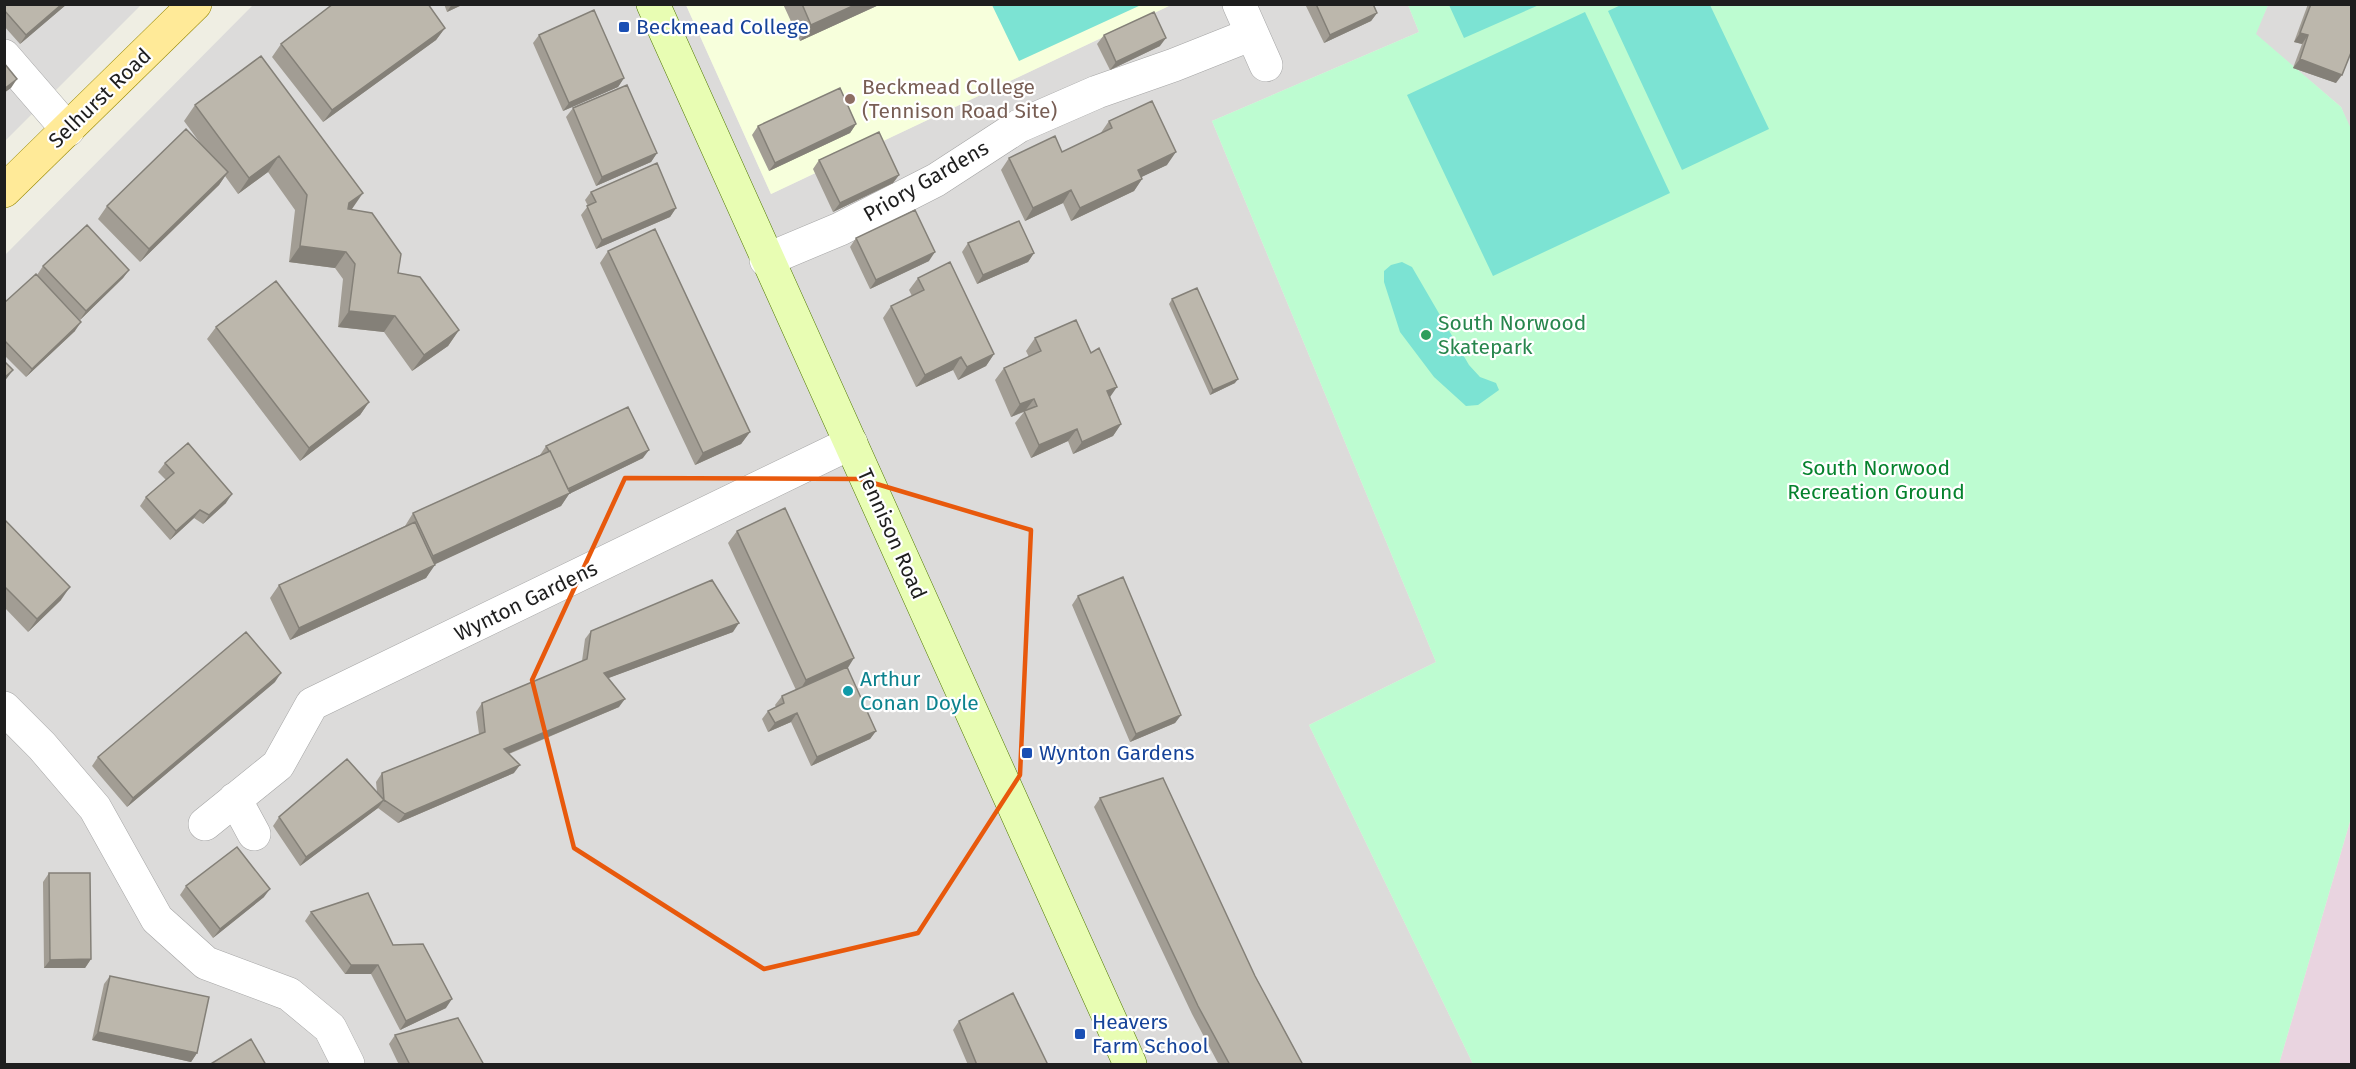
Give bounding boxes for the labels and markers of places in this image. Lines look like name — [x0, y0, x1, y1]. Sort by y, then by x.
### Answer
place label: Beckmead College — [636, 14, 809, 40]
marker: Beckmead College — [617, 20, 631, 34]
place label: Beckmead College (Tennison Road Site) — [862, 74, 1057, 124]
marker: Beckmead College (Tennison Road Site) — [843, 92, 857, 106]
place label: South Norwood Skatepark — [1438, 310, 1586, 360]
marker: South Norwood Skatepark — [1419, 328, 1433, 342]
place label: Arthur Conan Doyle — [860, 666, 979, 716]
marker: Arthur Conan Doyle — [841, 684, 855, 698]
place label: Wynton Gardens — [1039, 740, 1195, 766]
marker: Wynton Gardens — [1020, 746, 1034, 760]
place label: Heavers Farm School — [1092, 1009, 1209, 1059]
marker: Heavers Farm School — [1073, 1027, 1087, 1041]

